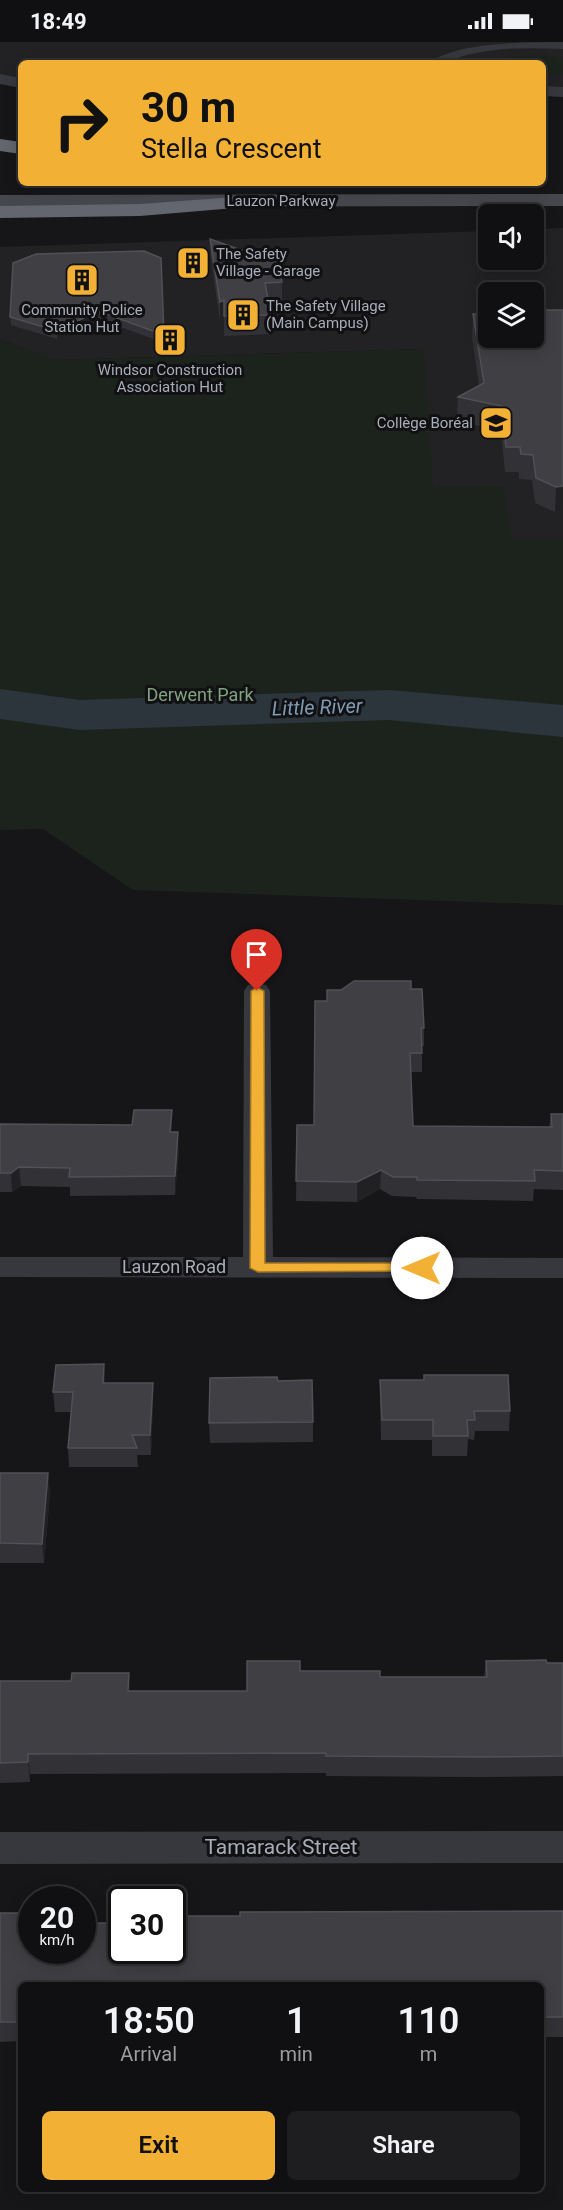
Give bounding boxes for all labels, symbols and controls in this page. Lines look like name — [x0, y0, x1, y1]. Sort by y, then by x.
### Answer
text: 18:49 — [30, 9, 87, 34]
text: 30 m — [141, 83, 236, 132]
icon: right — [42, 84, 120, 162]
text: Stella Crescent — [141, 133, 322, 165]
street label: Lauzon Parkway — [226, 192, 336, 210]
map controls — [478, 204, 544, 348]
button: sound — [478, 204, 544, 270]
building icon: The Safety Village - Garage — [175, 245, 211, 281]
place label: The Safety Village - Garage — [216, 245, 320, 280]
building icon: Community Police Station Hut — [64, 262, 100, 298]
button: layers — [478, 282, 544, 348]
building icon: The Safety Village (Main Campus) — [225, 297, 261, 333]
place label: The Safety Village (Main Campus) — [266, 297, 386, 332]
place label: Community Police Station Hut — [21, 301, 143, 336]
building icon: Windsor Construction Association Hut — [152, 322, 188, 358]
place label: Windsor Construction Association Hut — [98, 361, 242, 396]
school or university icon: Collège Boréal — [478, 405, 514, 441]
place label: Collège Boréal — [377, 414, 473, 432]
park label: Derwent Park — [146, 684, 254, 705]
water label: Little River — [271, 693, 364, 721]
pin — [231, 929, 282, 991]
icon: arrive — [240, 938, 273, 971]
position arrow — [390, 1236, 454, 1300]
street label: Lauzon Road — [122, 1256, 226, 1277]
street label: Tamarack Street — [204, 1835, 358, 1859]
speed limit sign: 30 — [108, 1886, 186, 1964]
text: 20 — [40, 1900, 74, 1935]
text: km/h — [39, 1931, 75, 1949]
text: 18:50 — [103, 2000, 195, 2042]
text: 1 — [286, 2000, 306, 2042]
text: 110 — [398, 2000, 459, 2042]
text: Arrival — [120, 2042, 177, 2066]
text: min — [279, 2042, 313, 2066]
text: m — [420, 2042, 437, 2066]
button: Exit — [42, 2111, 275, 2180]
button: Share — [287, 2111, 520, 2180]

